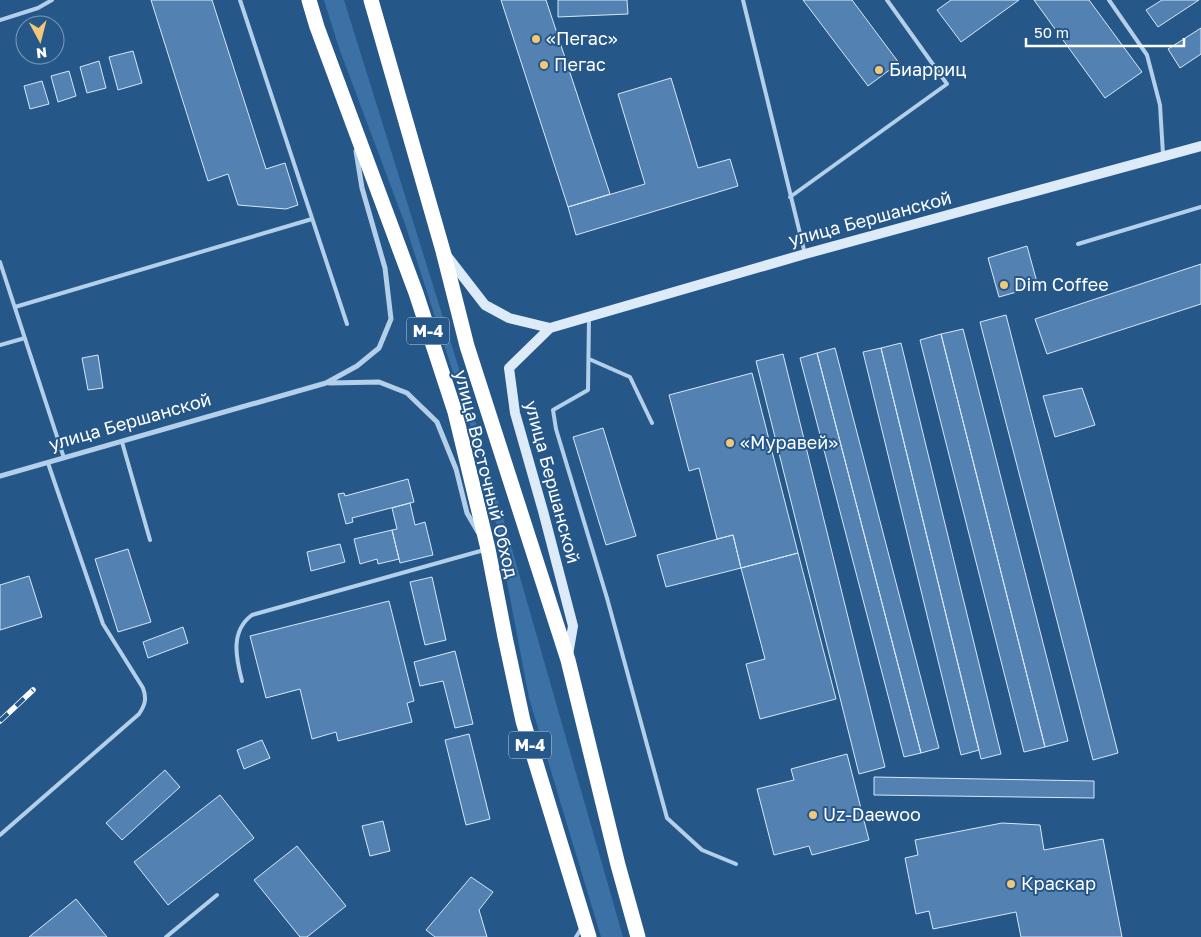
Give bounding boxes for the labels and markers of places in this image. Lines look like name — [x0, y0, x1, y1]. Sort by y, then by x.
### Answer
place label: «Пегас» — [546, 27, 618, 49]
marker: «Пегас» — [530, 33, 542, 45]
place label: Пегас — [554, 53, 606, 75]
place label: Биарриц — [889, 58, 966, 80]
marker: Пегас — [538, 59, 550, 71]
marker: Биарриц — [873, 64, 885, 76]
place label: Dim Coffee — [1014, 273, 1109, 295]
marker: Dim Coffee — [998, 279, 1010, 291]
place label: «Муравей» — [740, 431, 838, 453]
marker: «Муравей» — [724, 437, 736, 449]
place label: Uz-Daewoo — [823, 803, 921, 825]
marker: Uz-Daewoo — [807, 809, 819, 821]
place label: Краскар — [1021, 872, 1096, 894]
marker: Краскар — [1005, 878, 1017, 890]

